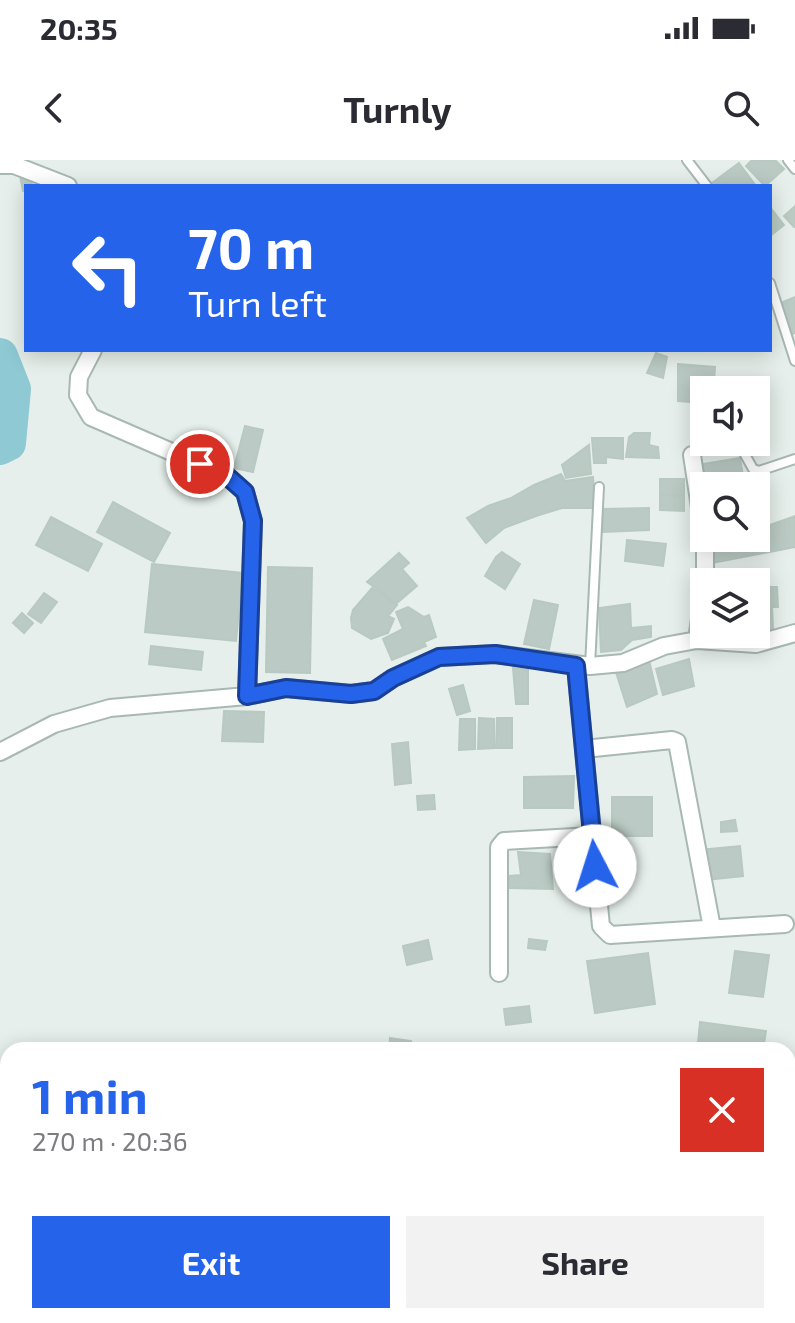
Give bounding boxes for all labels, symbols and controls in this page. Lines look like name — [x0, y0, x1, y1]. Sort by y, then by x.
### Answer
text: 20:35 — [40, 10, 118, 46]
icon: back — [32, 86, 76, 130]
icon: search — [719, 86, 763, 130]
text: Turnly — [343, 87, 452, 130]
text: 70 m — [188, 213, 314, 280]
icon: left — [56, 216, 160, 320]
text: Turn left — [188, 281, 327, 324]
map controls — [690, 376, 770, 648]
button: sound — [690, 376, 770, 456]
pin — [166, 430, 234, 498]
icon: arrive — [178, 442, 222, 486]
button: search — [690, 472, 770, 552]
button: layers — [690, 568, 770, 648]
position arrow — [553, 824, 637, 908]
text: 1 min — [32, 1066, 148, 1124]
button: close — [680, 1068, 764, 1152]
text: 270 m · 20:36 — [32, 1125, 188, 1156]
button: Exit — [32, 1216, 390, 1308]
button: Share — [406, 1216, 764, 1308]

